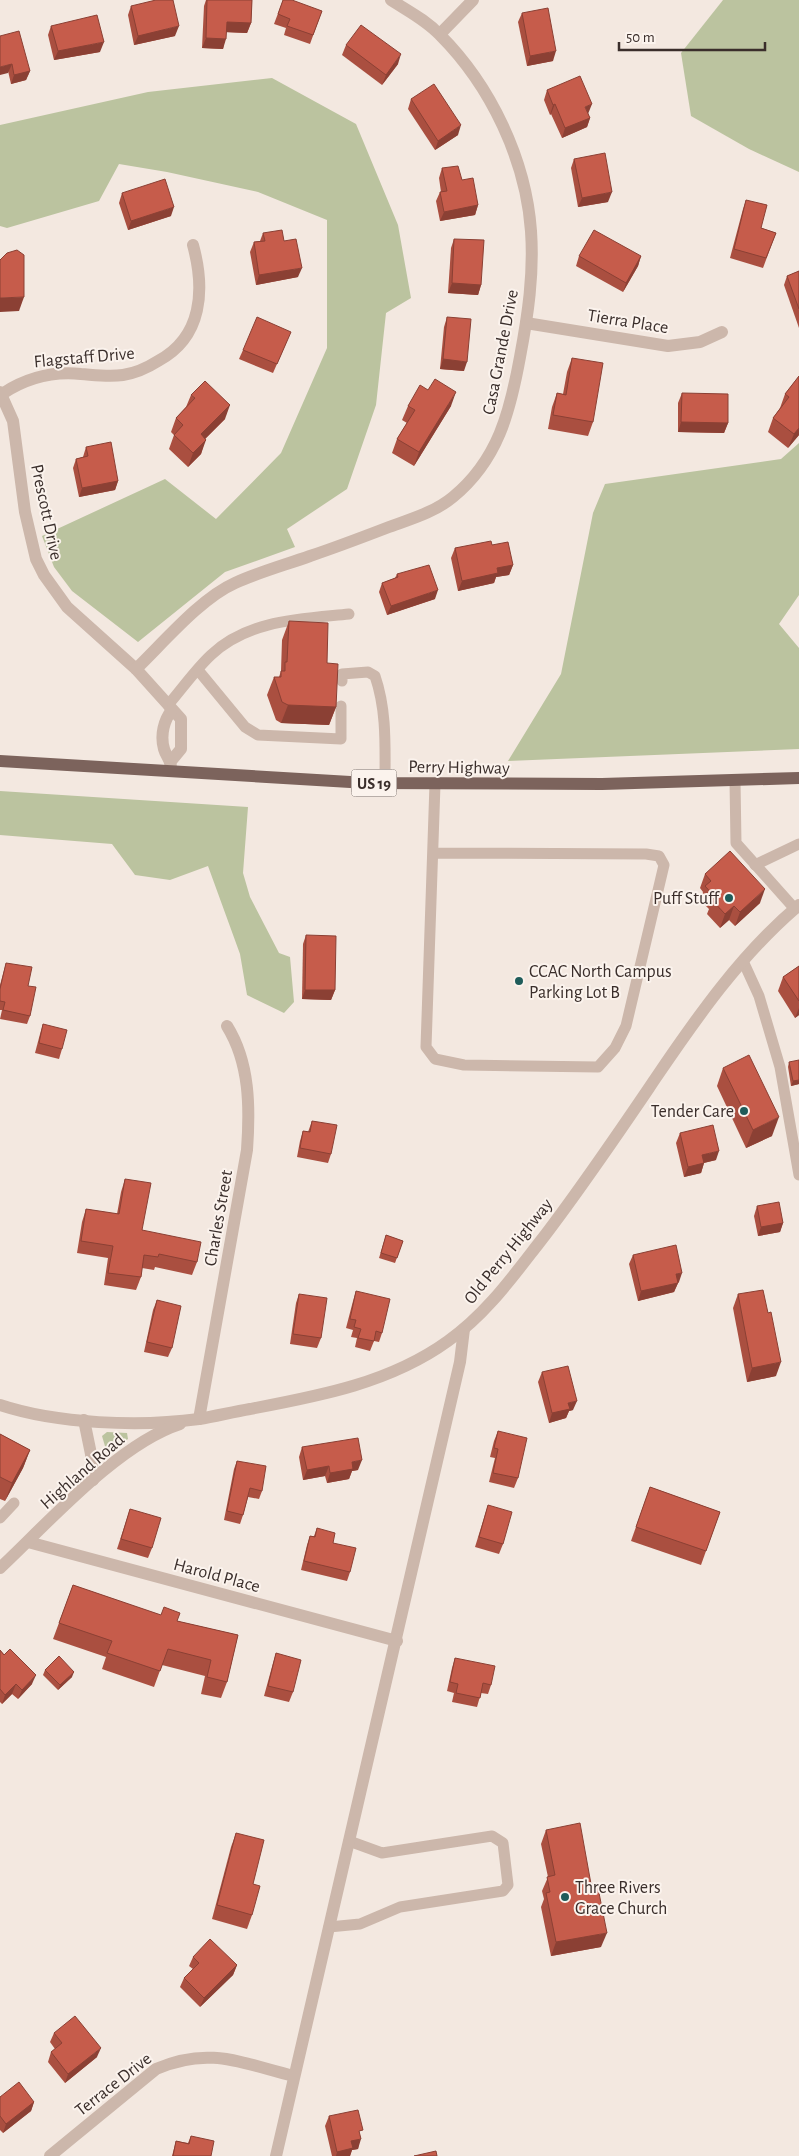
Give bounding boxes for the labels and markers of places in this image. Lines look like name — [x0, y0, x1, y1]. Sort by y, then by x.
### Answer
place label: Puff Stuff — [653, 890, 721, 908]
marker: Puff Stuff — [723, 892, 735, 904]
place label: CCAC North Campus Parking Lot B — [529, 963, 672, 1002]
marker: CCAC North Campus Parking Lot B — [513, 975, 525, 987]
place label: Tender Care — [651, 1103, 734, 1121]
marker: Tender Care — [738, 1105, 750, 1117]
place label: Three Rivers Grace Church — [575, 1879, 667, 1918]
marker: Three Rivers Grace Church — [559, 1891, 571, 1903]

